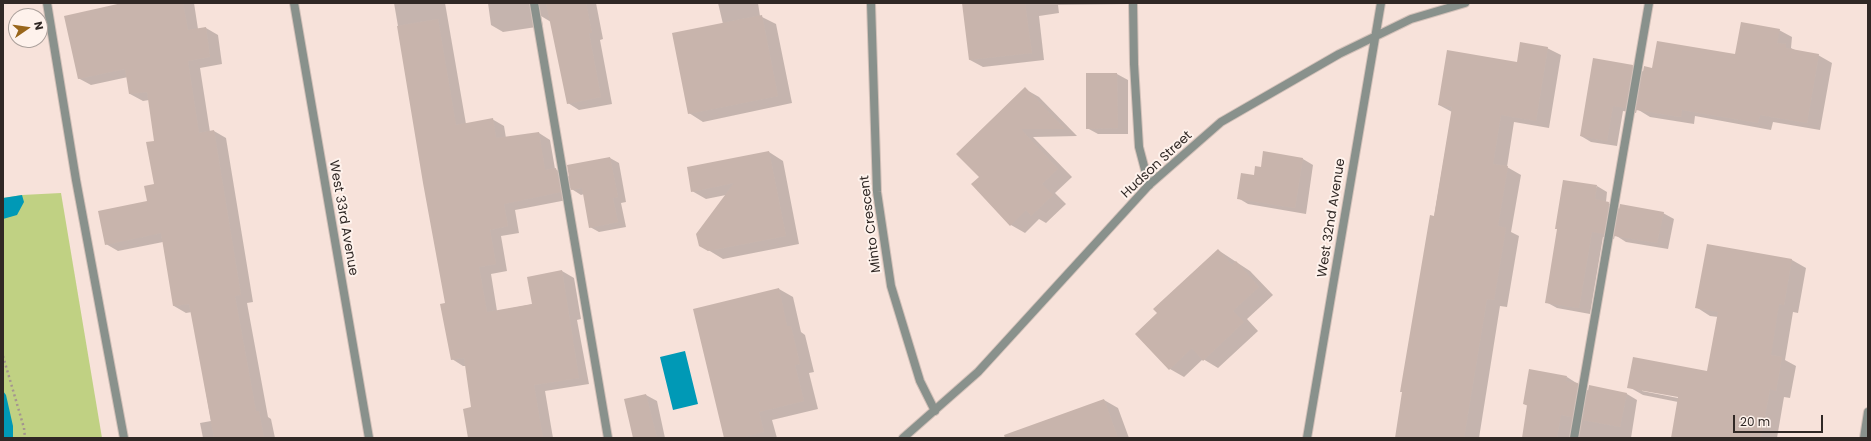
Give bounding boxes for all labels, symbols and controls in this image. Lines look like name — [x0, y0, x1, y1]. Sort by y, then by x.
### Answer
north arrow — [8, 8, 48, 48]
text: N — [30, 20, 47, 31]
street label: Hudson Street — [1118, 128, 1196, 202]
street label: West 32nd Avenue — [1315, 157, 1349, 279]
street label: West 33rd Avenue — [325, 159, 361, 277]
street label: Minto Crescent — [857, 174, 885, 274]
scale bar — [1735, 407, 1825, 433]
text: 20 m — [1740, 413, 1770, 430]

